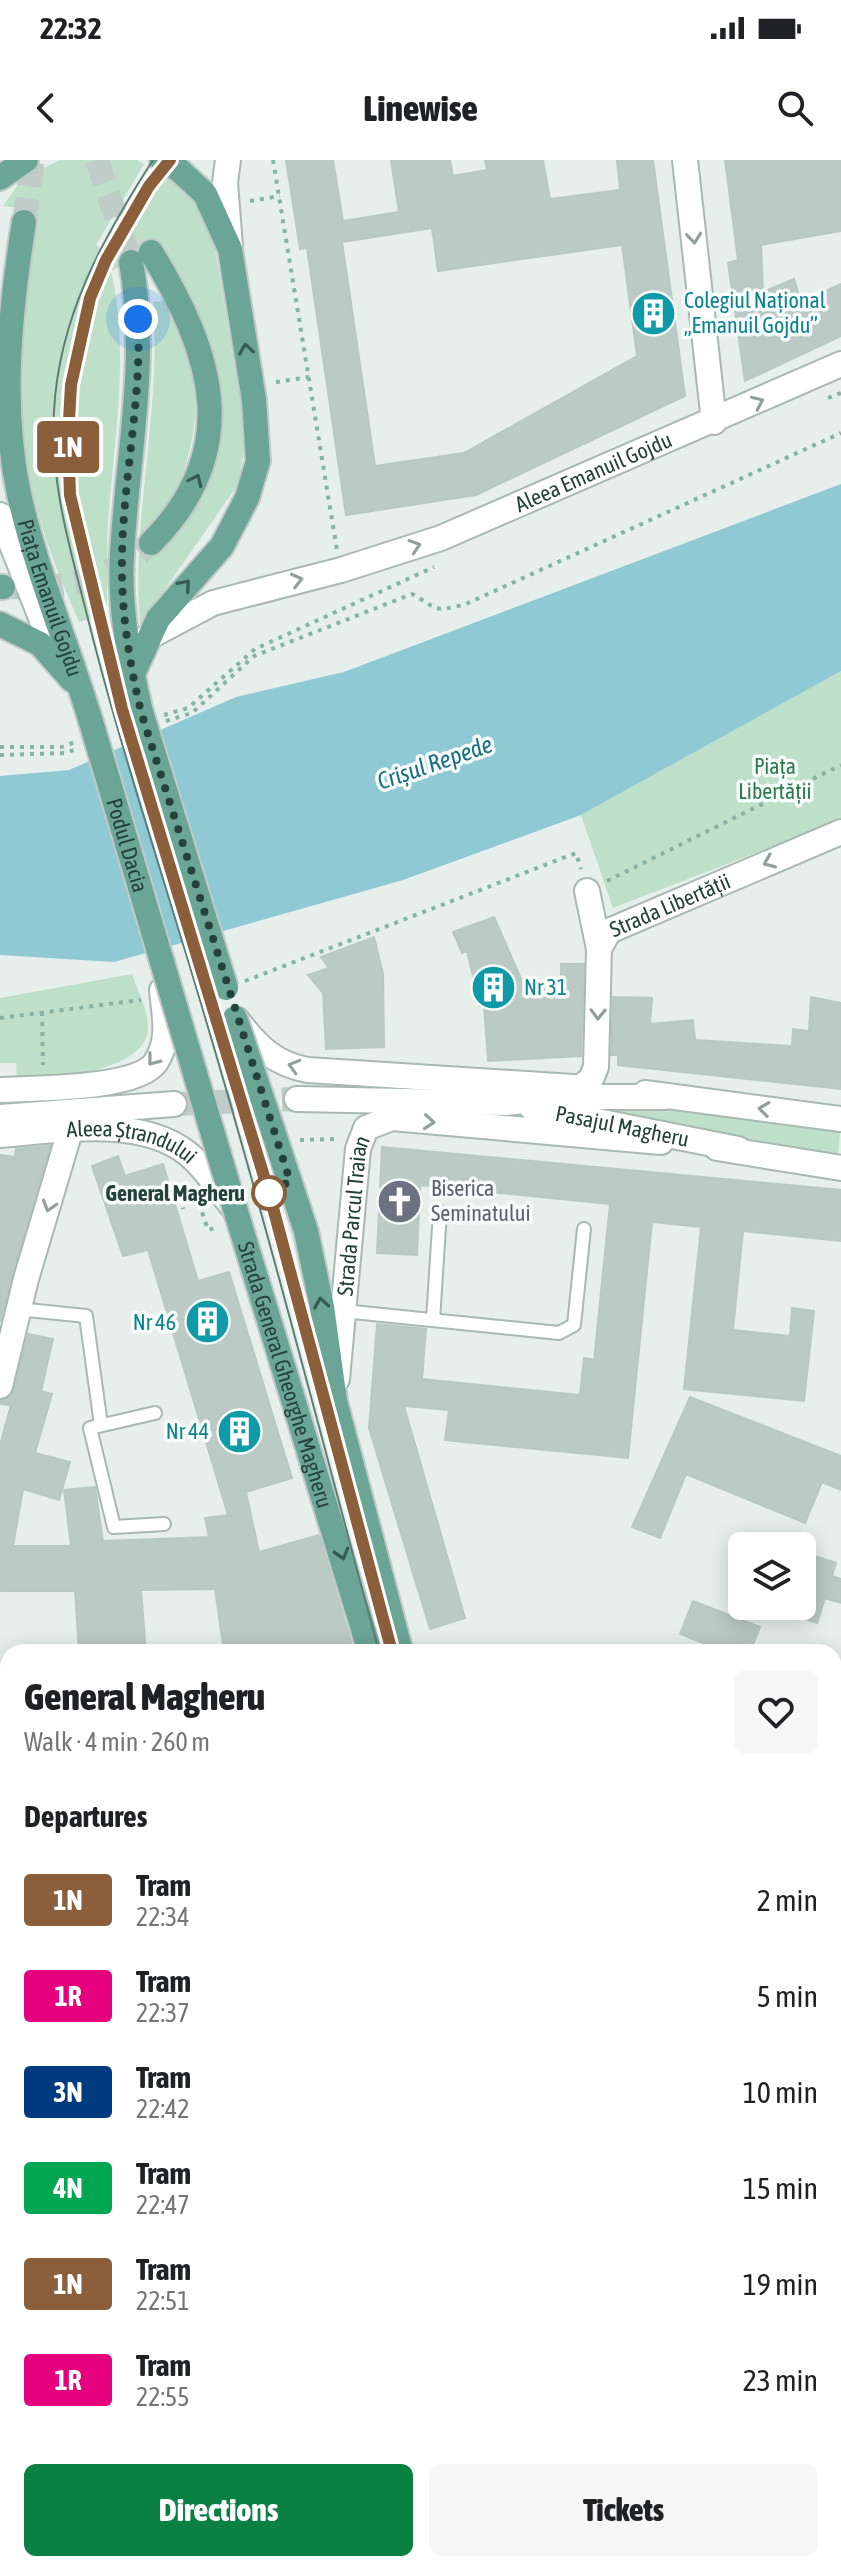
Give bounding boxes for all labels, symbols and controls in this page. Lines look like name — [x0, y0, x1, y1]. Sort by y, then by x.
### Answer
text: 22:32 — [40, 11, 102, 45]
icon: back — [24, 86, 68, 130]
icon: search — [773, 86, 817, 130]
text: Linewise — [363, 87, 478, 129]
one-way arrow — [685, 231, 702, 244]
place label: Colegiul Național „Emanuil Gojdu” — [684, 287, 826, 338]
building icon: Colegiul Național „Emanuil Gojdu” — [629, 289, 677, 337]
your location — [118, 299, 158, 339]
one-way arrow — [238, 342, 255, 355]
one-way arrow — [749, 396, 764, 412]
line badge: 1N — [32, 421, 104, 473]
street label: Aleea Emanuil Gojdu — [511, 426, 676, 517]
text: 1N — [53, 431, 83, 463]
one-way arrow — [186, 474, 202, 489]
street label: Piața Emanuil Gojdu — [13, 516, 88, 680]
one-way arrow — [408, 539, 421, 555]
one-way arrow — [290, 573, 304, 590]
one-way arrow — [176, 580, 190, 595]
water label: Crișul Repede — [374, 730, 496, 795]
park label: Piața Libertății — [738, 753, 812, 804]
street label: Podul Dacia — [101, 795, 154, 895]
one-way arrow — [763, 853, 777, 869]
street label: Strada Libertății — [605, 868, 734, 942]
building icon: Nr 31 — [469, 963, 517, 1011]
place label: Nr 31 — [524, 974, 567, 1000]
one-way arrow — [589, 1008, 606, 1021]
one-way arrow — [148, 1051, 162, 1066]
one-way arrow — [288, 1059, 301, 1076]
street label: Pasajul Magheru — [553, 1100, 691, 1152]
one-way arrow — [757, 1101, 770, 1118]
one-way arrow — [423, 1113, 436, 1130]
street label: Aleea Ștrandului — [66, 1115, 203, 1169]
street label: Strada Parcul Traian — [332, 1132, 375, 1297]
place label: Biserica Seminatului — [431, 1175, 531, 1226]
marker: General Magheru — [252, 1176, 286, 1210]
church icon: Biserica Seminatului — [376, 1177, 424, 1225]
place label: General Magheru — [105, 1180, 245, 1206]
one-way arrow — [42, 1198, 58, 1212]
street label: Strada General Gheorghe Magheru — [233, 1238, 338, 1511]
one-way arrow — [313, 1297, 330, 1310]
building icon: Nr 46 — [183, 1298, 231, 1346]
place label: Nr 46 — [133, 1309, 176, 1335]
building icon: Nr 44 — [216, 1407, 264, 1455]
place label: Nr 44 — [166, 1418, 209, 1444]
map controls — [728, 1532, 816, 1620]
button: layers — [728, 1532, 816, 1620]
one-way arrow — [333, 1547, 349, 1561]
button: heart — [734, 1670, 818, 1754]
text: General Magheru — [24, 1675, 265, 1718]
text: Walk · 4 min · 260 m — [24, 1727, 210, 1757]
text: Departures — [24, 1799, 147, 1833]
text: Tram — [136, 1868, 191, 1902]
text: 2 min — [757, 1883, 818, 1917]
text: 1N — [53, 1884, 83, 1916]
text: 22:34 — [136, 1902, 190, 1932]
text: Tram — [136, 1964, 191, 1998]
text: 5 min — [757, 1979, 818, 2013]
text: 1R — [54, 1980, 82, 2012]
text: 22:37 — [136, 1998, 190, 2028]
text: Tram — [136, 2060, 191, 2094]
text: 10 min — [743, 2075, 818, 2109]
text: 3N — [53, 2076, 83, 2108]
text: 22:42 — [136, 2094, 190, 2124]
text: Tram — [136, 2156, 191, 2190]
text: 15 min — [743, 2171, 818, 2205]
text: 4N — [53, 2172, 83, 2204]
text: 22:47 — [136, 2190, 190, 2220]
text: Tram — [136, 2252, 191, 2286]
text: 19 min — [743, 2267, 818, 2301]
text: 1N — [53, 2268, 83, 2300]
text: 22:51 — [136, 2286, 190, 2316]
text: Tram — [136, 2348, 191, 2382]
text: 23 min — [743, 2363, 818, 2397]
text: 1R — [54, 2364, 82, 2396]
text: 22:55 — [136, 2382, 190, 2412]
button: Directions — [24, 2464, 413, 2556]
button: Tickets — [429, 2464, 818, 2556]

